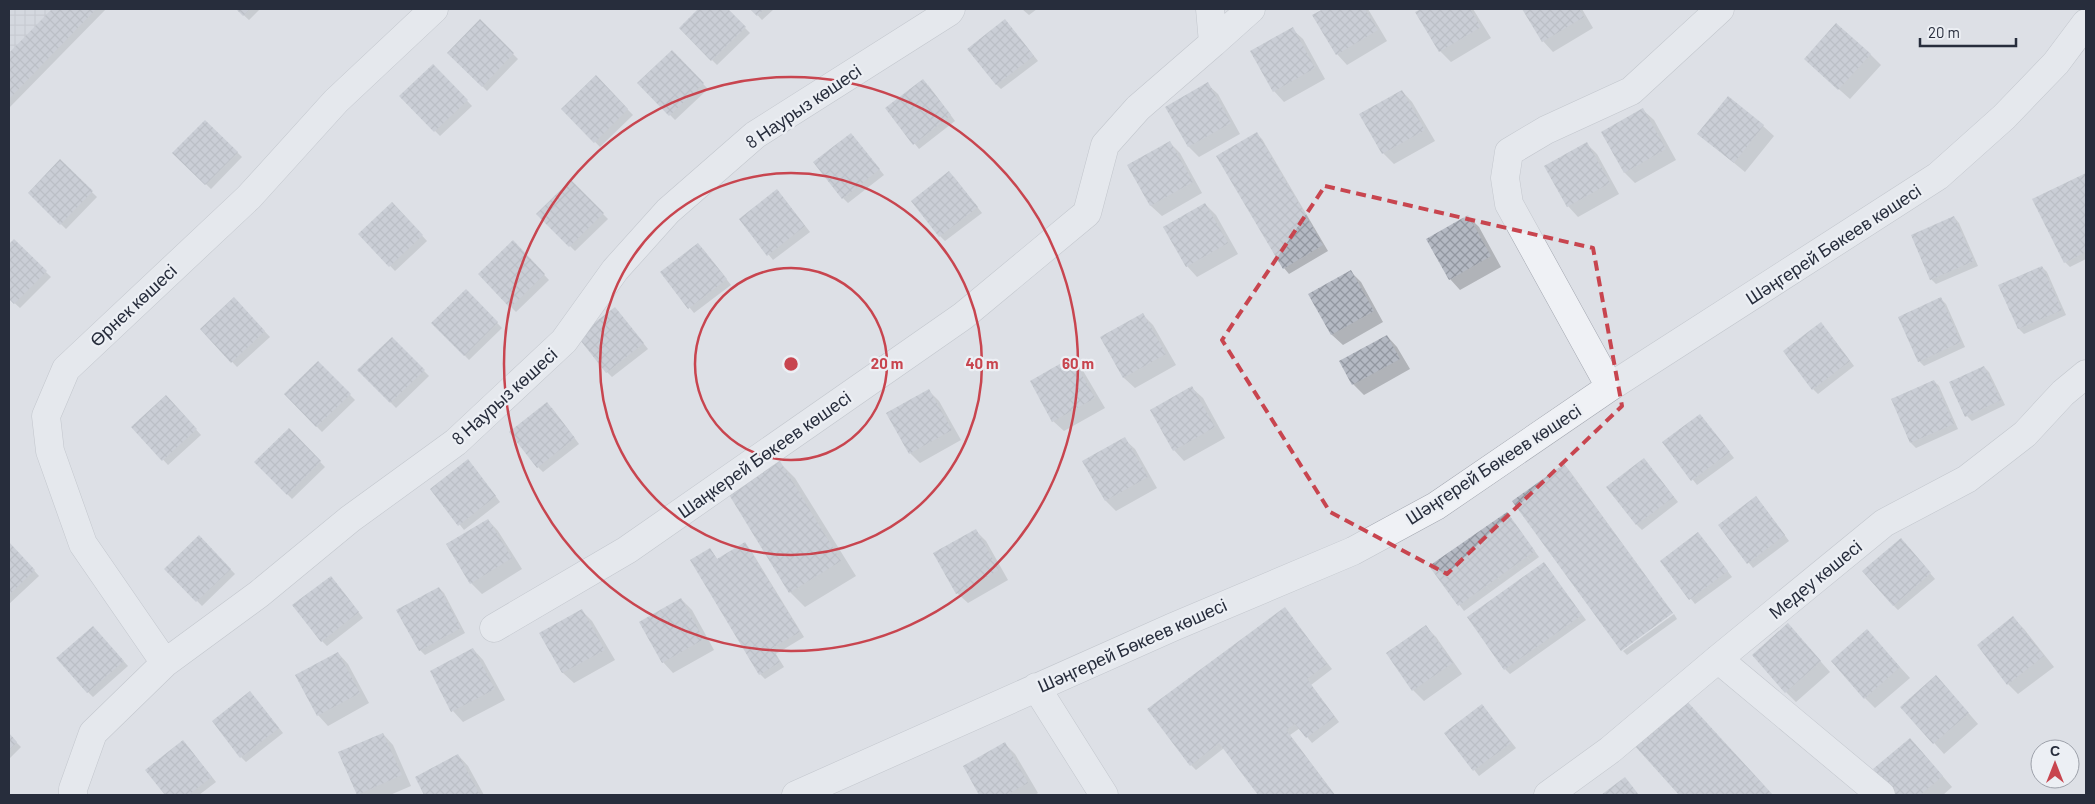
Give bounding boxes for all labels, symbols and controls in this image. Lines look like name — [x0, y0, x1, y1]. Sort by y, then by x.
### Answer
scale bar — [1920, 15, 2016, 47]
text: 20 m — [1928, 23, 1960, 41]
street label: 8 Наурыз көшесі — [741, 59, 865, 153]
street label: Шәңгерей Бөкеев көшесі — [1741, 179, 1925, 309]
street label: Өрнек көшесі — [85, 259, 181, 351]
street label: 8 Наурыз көшесі — [447, 343, 561, 449]
text: 20 m — [871, 354, 903, 372]
text: 40 m — [965, 354, 999, 372]
text: 60 m — [1062, 354, 1094, 372]
centre of rings — [782, 355, 800, 373]
street label: Шаңкерей Бөкеев көшесі — [673, 386, 855, 522]
street label: Шәңгерей Бөкеев көшесі — [1401, 399, 1585, 529]
street label: Медеу көшесі — [1764, 535, 1866, 623]
street label: Шәңгерей Бөкеев көшесі — [1034, 593, 1230, 697]
north arrow — [2030, 739, 2080, 789]
text: С — [2050, 742, 2060, 759]

